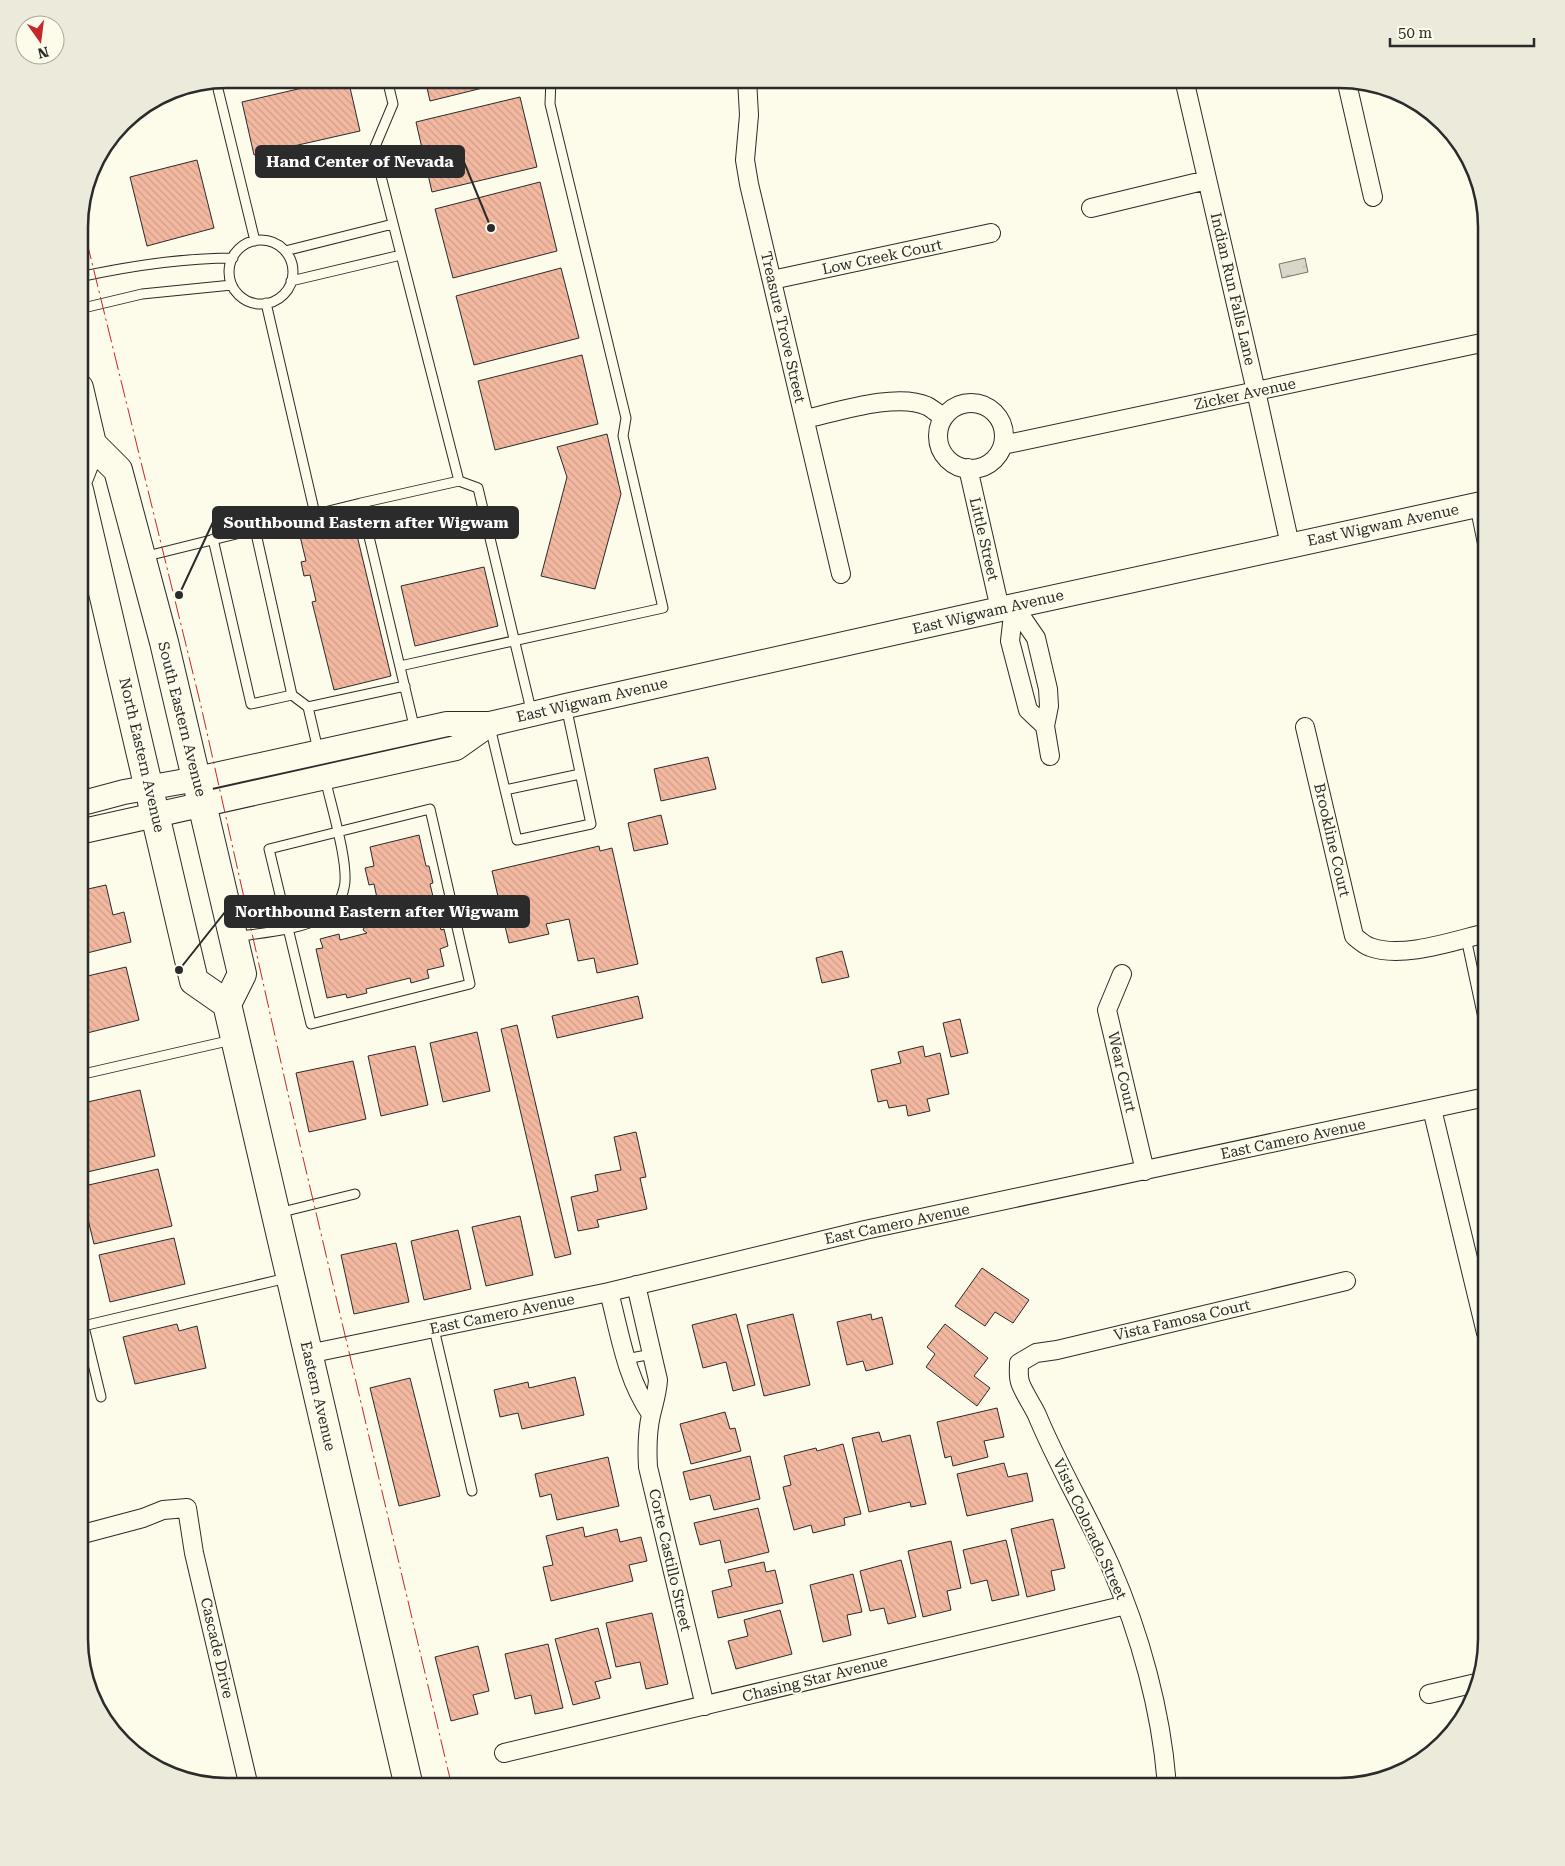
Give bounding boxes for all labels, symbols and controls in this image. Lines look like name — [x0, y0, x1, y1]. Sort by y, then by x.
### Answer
north arrow — [15, 15, 65, 65]
scale bar — [1390, 15, 1534, 47]
text: 50 m — [1398, 24, 1433, 42]
text: N — [36, 44, 50, 62]
callout: Hand Center of Nevada — [256, 146, 464, 177]
text: Hand Center of Nevada — [266, 152, 454, 171]
street label: Indian Run Falls Lane — [1207, 211, 1259, 367]
street label: Low Creek Court — [820, 235, 944, 279]
street label: Treasure Trove Street — [757, 250, 809, 405]
street label: Zicker Avenue — [1192, 374, 1298, 414]
street label: Little Street — [966, 496, 1002, 583]
street label: East Wigwam Avenue — [1306, 500, 1460, 550]
callout: Southbound Eastern after Wigwam — [213, 507, 518, 538]
text: Southbound Eastern after Wigwam — [223, 513, 509, 532]
street label: East Wigwam Avenue — [911, 586, 1065, 638]
street label: South Eastern Avenue — [154, 640, 210, 798]
street label: East Wigwam Avenue — [515, 674, 669, 726]
street label: North Eastern Avenue — [115, 676, 169, 834]
street label: Brookline Court — [1310, 781, 1354, 899]
callout: Northbound Eastern after Wigwam — [225, 896, 529, 927]
text: Northbound Eastern after Wigwam — [235, 902, 520, 921]
street label: Wear Court — [1104, 1030, 1140, 1114]
street label: East Camero Avenue — [1219, 1115, 1367, 1163]
street label: East Camero Avenue — [823, 1200, 971, 1248]
street label: East Camero Avenue — [428, 1290, 576, 1338]
street label: Vista Famosa Court — [1112, 1295, 1252, 1344]
street label: Eastern Avenue — [297, 1339, 339, 1453]
street label: Vista Colorado Street — [1049, 1456, 1131, 1603]
street label: Corte Castillo Street — [645, 1487, 695, 1633]
street label: Cascade Drive — [197, 1596, 237, 1700]
street label: Chasing Star Avenue — [740, 1652, 890, 1706]

